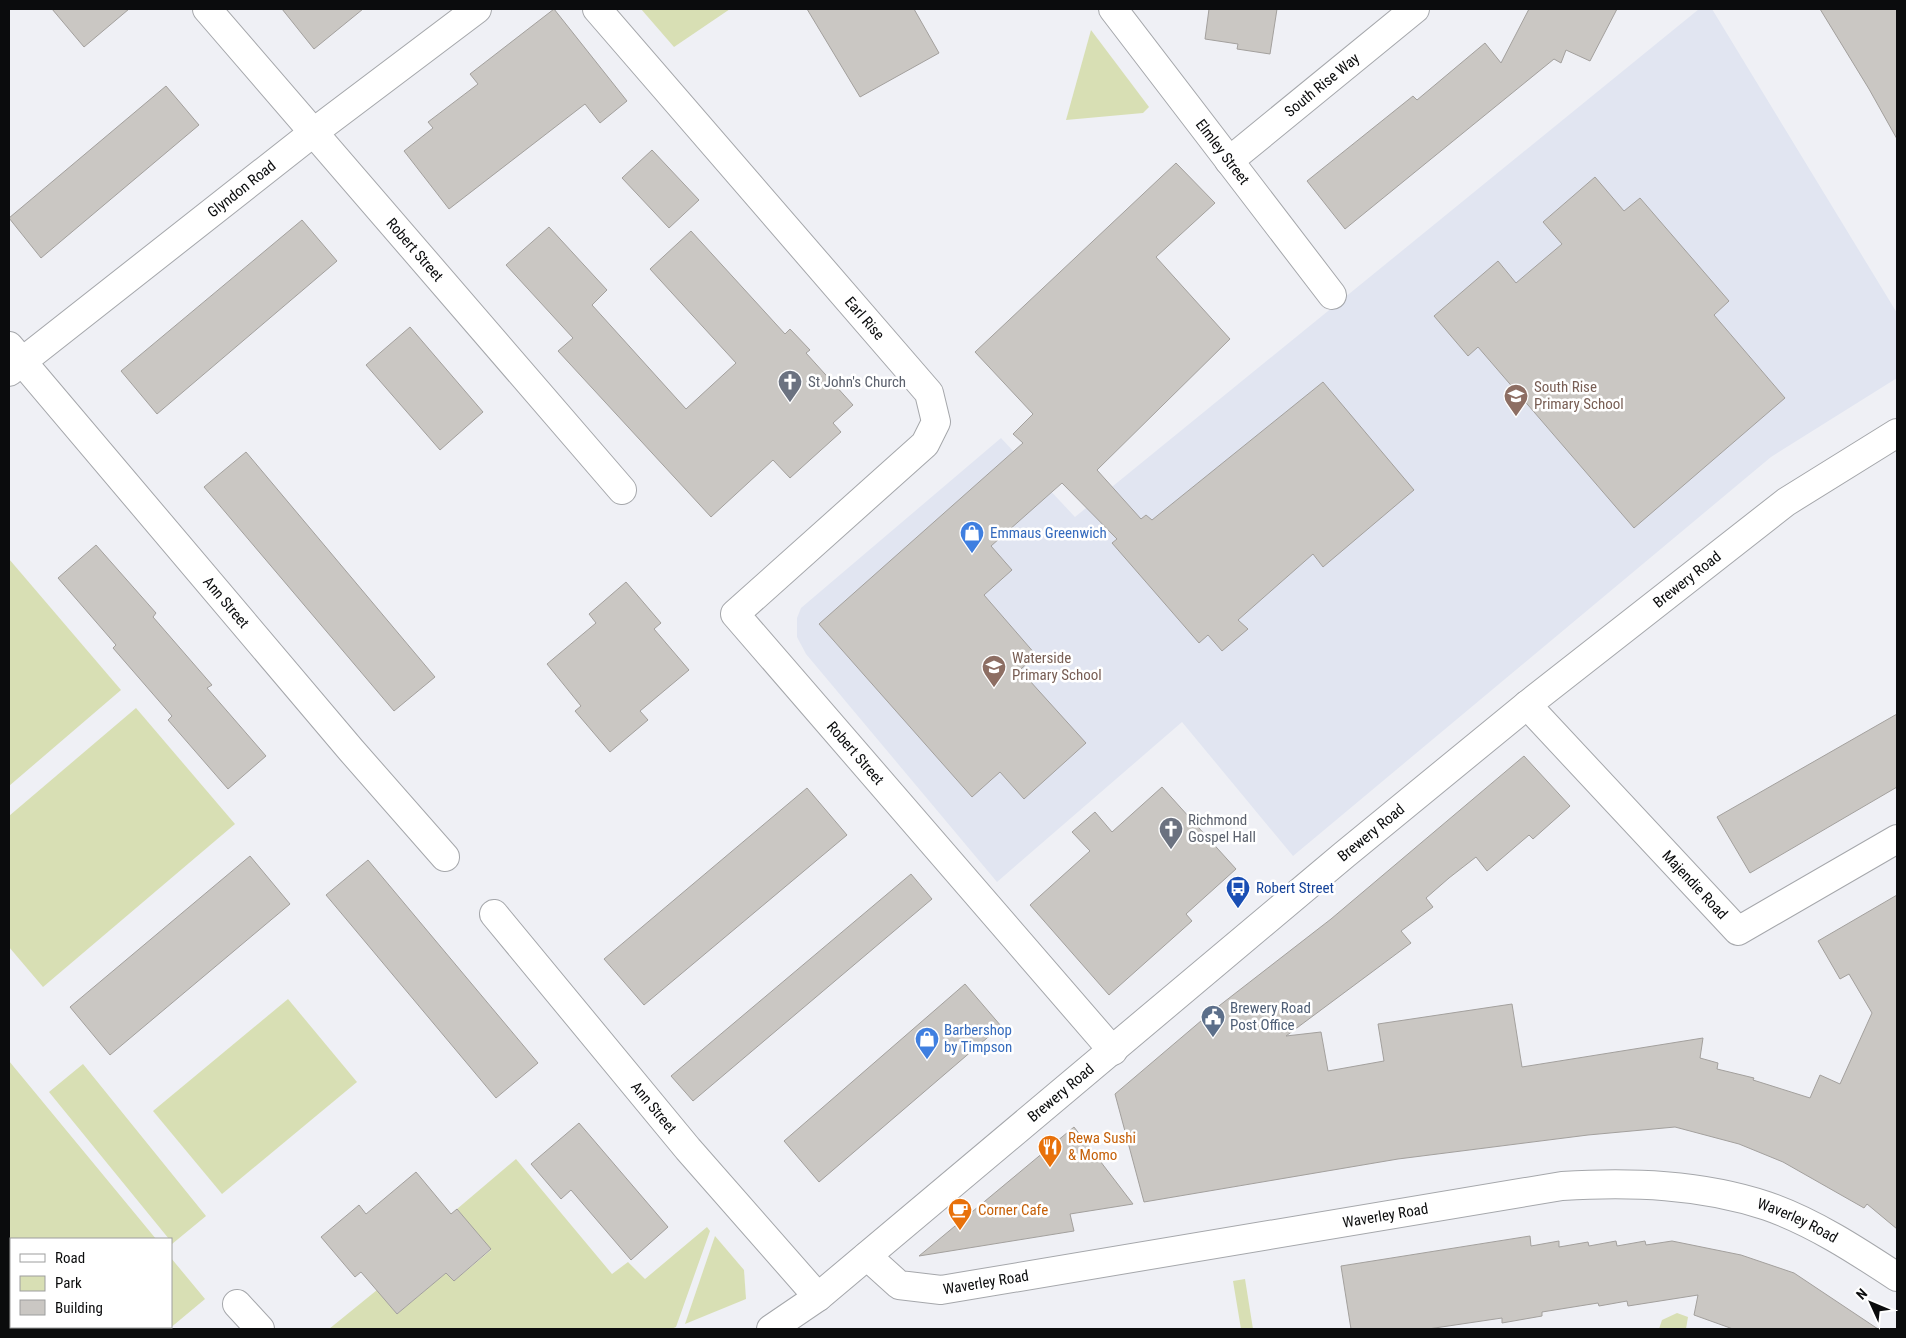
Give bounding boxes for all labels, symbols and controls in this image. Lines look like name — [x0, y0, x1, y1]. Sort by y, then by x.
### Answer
street label: South Rise Way — [1281, 49, 1363, 121]
street label: Elmley Street — [1192, 116, 1253, 188]
street label: Glyndon Road — [204, 157, 279, 221]
street label: Robert Street — [382, 214, 447, 285]
street label: Earl Rise — [841, 293, 888, 344]
church icon: St John's Church — [777, 369, 803, 403]
place label: St John's Church — [808, 373, 906, 391]
place label: South Rise Primary School — [1534, 378, 1624, 413]
school or university icon: South Rise Primary School — [1503, 383, 1529, 417]
shop icon: Emmaus Greenwich — [959, 520, 985, 554]
place label: Emmaus Greenwich — [990, 524, 1107, 542]
street label: Brewery Road — [1650, 547, 1725, 612]
street label: Ann Street — [199, 573, 253, 632]
place label: Waterside Primary School — [1012, 649, 1102, 684]
school or university icon: Waterside Primary School — [981, 654, 1007, 688]
street label: Robert Street — [823, 718, 888, 789]
street label: Brewery Road — [1334, 800, 1408, 865]
place label: Richmond Gospel Hall — [1188, 811, 1256, 846]
church icon: Richmond Gospel Hall — [1158, 816, 1184, 850]
street label: Majendie Road — [1658, 847, 1731, 923]
bus stop icon: Robert Street — [1225, 875, 1251, 909]
place label: Robert Street — [1256, 879, 1334, 897]
place label: Brewery Road Post Office — [1230, 999, 1311, 1034]
public building icon: Brewery Road Post Office — [1200, 1004, 1226, 1038]
place label: Barbershop by Timpson — [944, 1021, 1012, 1056]
shop icon: Barbershop by Timpson — [914, 1026, 940, 1060]
street label: Brewery Road — [1024, 1060, 1098, 1126]
street label: Ann Street — [627, 1078, 680, 1137]
place label: Rewa Sushi & Momo — [1068, 1129, 1136, 1164]
restaurant icon: Rewa Sushi & Momo — [1037, 1134, 1063, 1168]
street label: Waverley Road — [1755, 1194, 1841, 1247]
cafe icon: Corner Cafe — [947, 1197, 973, 1231]
street label: Waverley Road — [1341, 1200, 1429, 1232]
place label: Corner Cafe — [978, 1201, 1048, 1219]
legend — [10, 1238, 172, 1328]
text: Road — [55, 1249, 85, 1267]
street label: Waverley Road — [942, 1266, 1030, 1298]
text: Park — [55, 1274, 82, 1292]
north arrow — [1846, 1278, 1896, 1328]
text: N — [1853, 1285, 1870, 1303]
text: Building — [55, 1299, 103, 1317]

